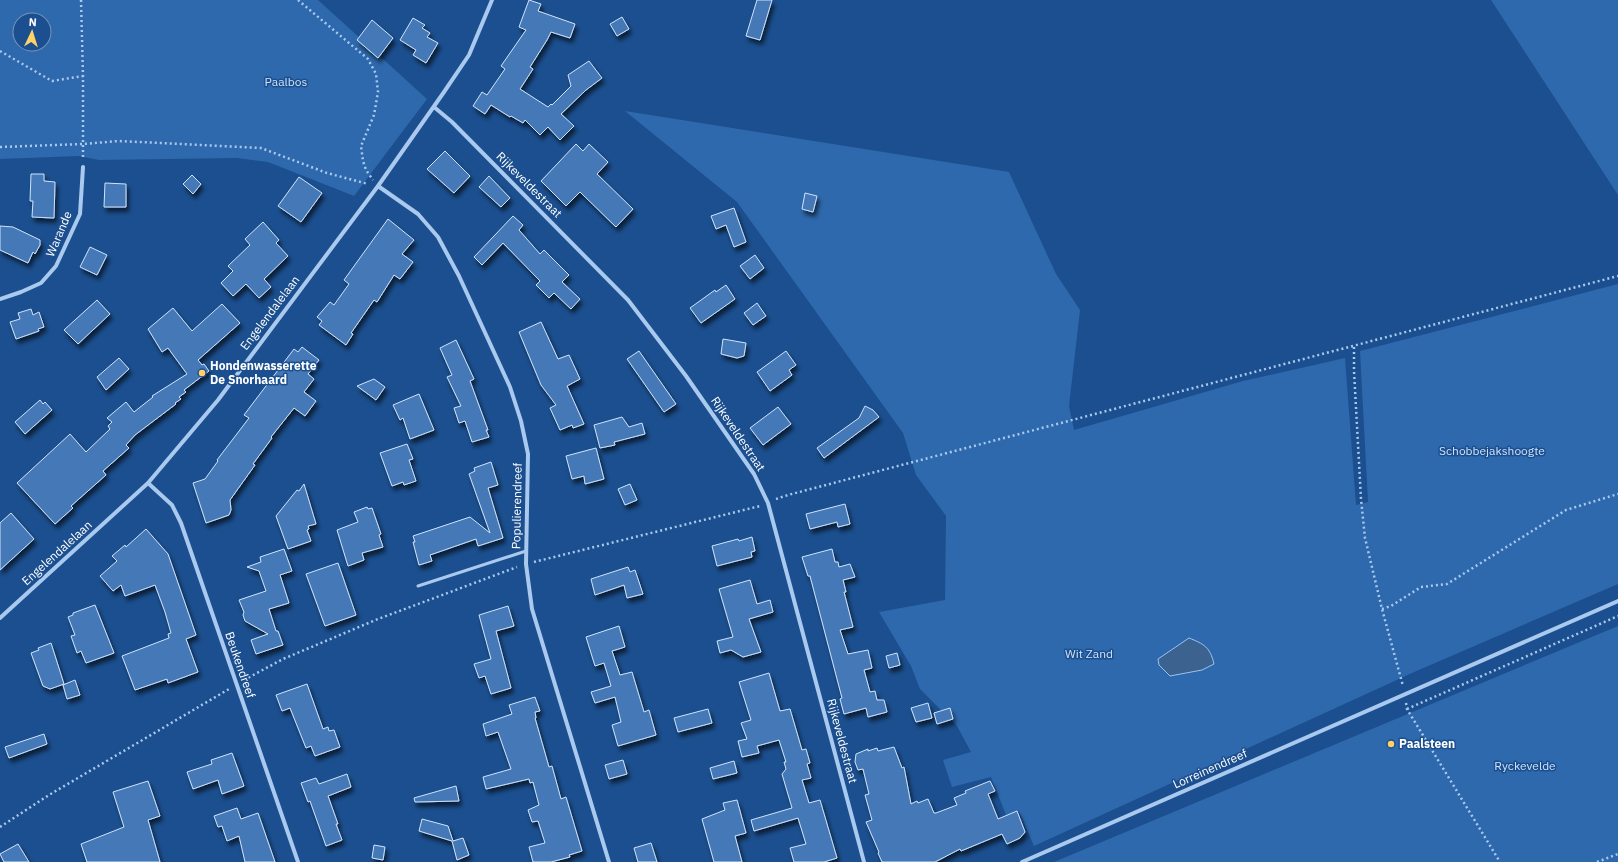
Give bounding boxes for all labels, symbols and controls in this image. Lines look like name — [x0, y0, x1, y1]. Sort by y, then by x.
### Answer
north arrow — [12, 12, 52, 52]
text: N — [28, 15, 37, 29]
park label: Paalbos — [265, 74, 308, 89]
street label: Rijkeveldestraat — [493, 149, 565, 221]
street label: Warande — [42, 208, 75, 259]
street label: Engelendalelaan — [237, 272, 303, 353]
place label: Hondenwasserette De Snorhaard — [210, 358, 317, 387]
marker: Hondenwasserette De Snorhaard — [197, 368, 207, 378]
street label: Rijkeveldestraat — [708, 394, 769, 474]
park label: Schobbejakshoogte — [1439, 443, 1545, 458]
street label: Populierendreef — [508, 463, 525, 549]
street label: Engelendalelaan — [18, 517, 95, 588]
street label: Beukendreef — [222, 630, 259, 700]
park label: Wit Zand — [1065, 646, 1113, 661]
street label: Rijkeveldestraat — [824, 697, 861, 785]
place label: Paalsteen — [1399, 736, 1455, 751]
marker: Paalsteen — [1386, 739, 1396, 749]
street label: Lorreinendreef — [1170, 745, 1249, 792]
park label: Ryckevelde — [1494, 758, 1556, 773]

